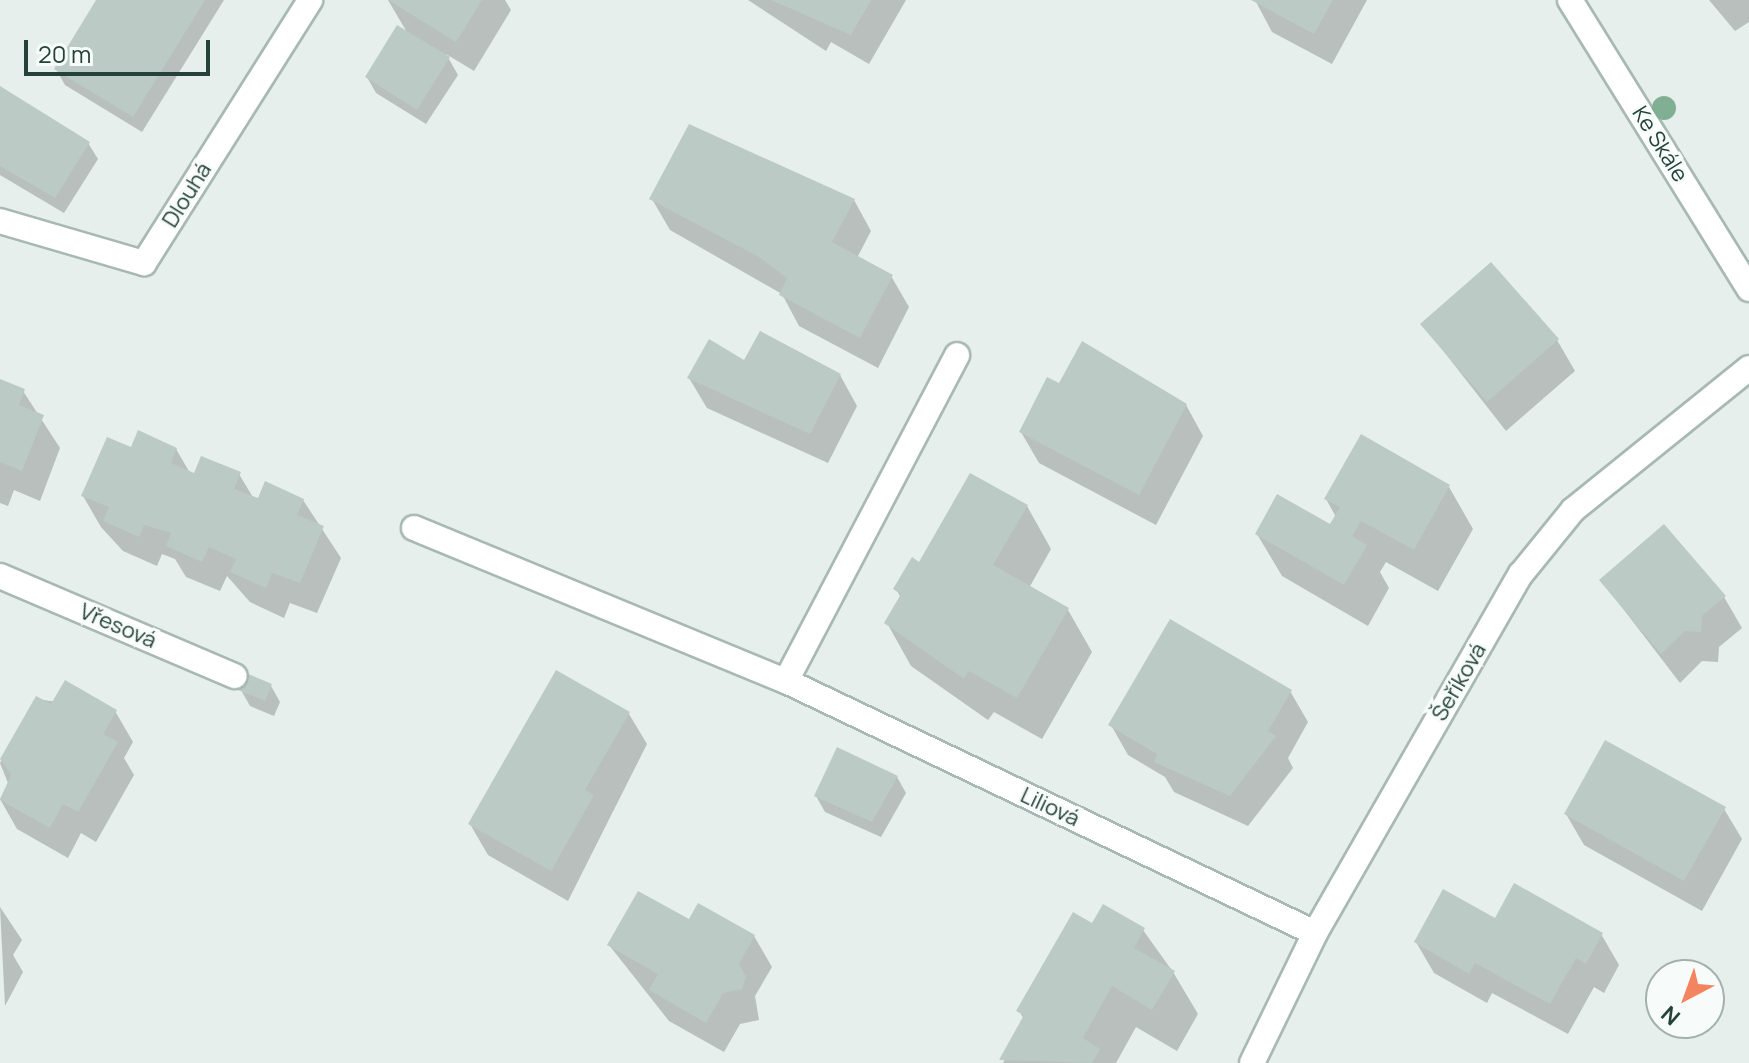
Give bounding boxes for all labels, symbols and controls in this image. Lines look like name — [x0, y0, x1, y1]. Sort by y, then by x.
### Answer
scale bar — [28, 24, 214, 74]
text: 20 m — [38, 37, 91, 70]
street label: Ke Skále — [1627, 101, 1693, 187]
street label: Dlouhá — [157, 158, 217, 232]
street label: Vřesová — [76, 598, 160, 654]
street label: Šeříková — [1426, 638, 1492, 726]
street label: Liliová — [1016, 782, 1084, 832]
north arrow — [1645, 959, 1725, 1039]
text: N — [1655, 999, 1686, 1032]

